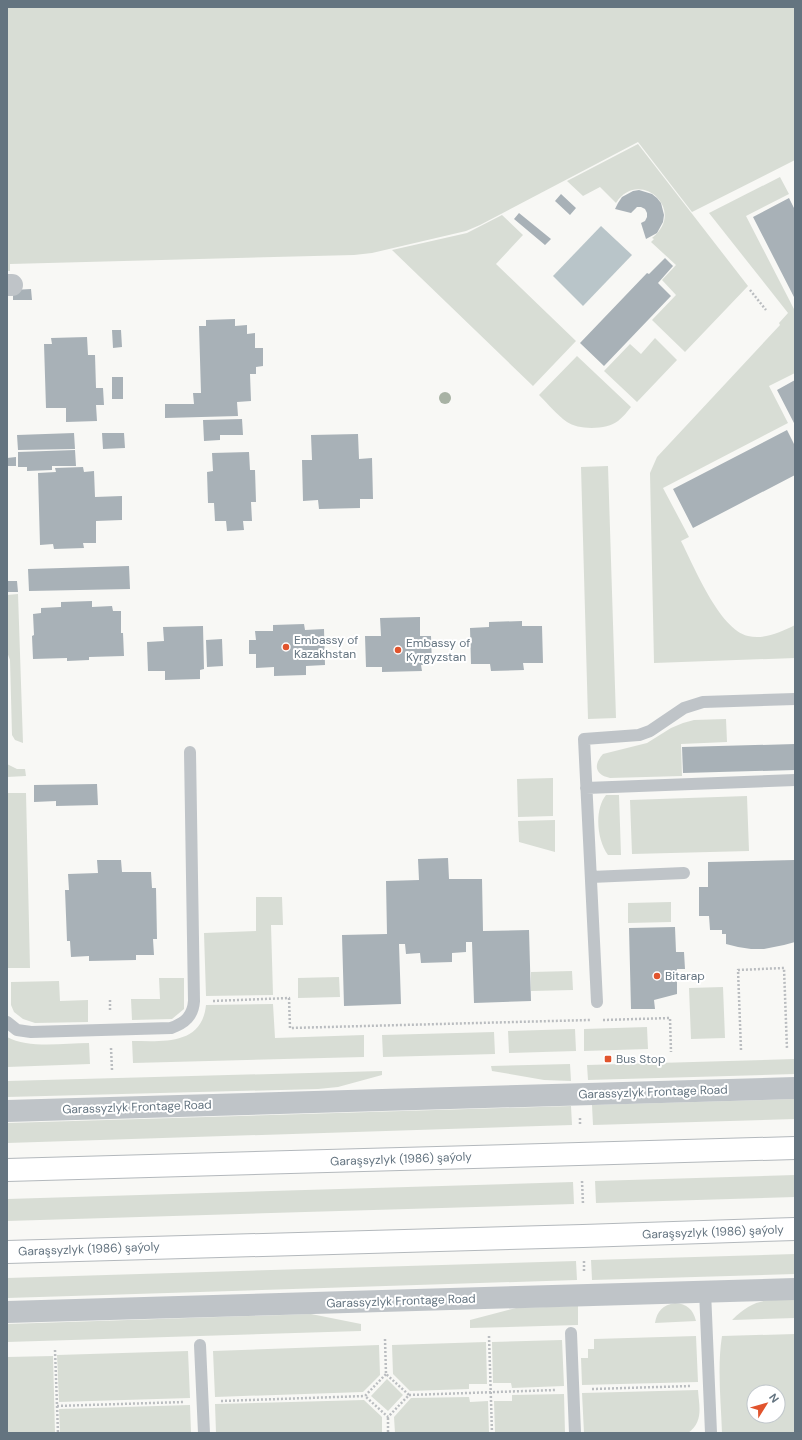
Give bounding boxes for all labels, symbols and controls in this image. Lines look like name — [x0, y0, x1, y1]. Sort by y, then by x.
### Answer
place label: Embassy of Kazakhstan — [294, 632, 358, 662]
place label: Embassy of Kyrgyzstan — [406, 635, 470, 665]
marker: Embassy of Kazakhstan — [281, 642, 291, 652]
marker: Embassy of Kyrgyzstan — [393, 645, 403, 655]
place label: Bitarap — [665, 968, 705, 984]
marker: Bitarap — [652, 971, 662, 981]
place label: Bus Stop — [616, 1051, 665, 1067]
marker: Bus Stop — [603, 1054, 613, 1064]
street label: Garassyzlyk Frontage Road — [578, 1081, 728, 1103]
street label: Garassyzlyk Frontage Road — [62, 1096, 212, 1118]
street label: Garaşsyzlyk (1986) şaýoly — [330, 1149, 472, 1169]
street label: Garaşsyzlyk (1986) şaýoly — [642, 1222, 784, 1242]
street label: Garaşsyzlyk (1986) şaýoly — [18, 1239, 160, 1259]
street label: Garassyzlyk Frontage Road — [326, 1290, 476, 1312]
north arrow — [746, 1384, 786, 1424]
text: N — [766, 1391, 782, 1405]

